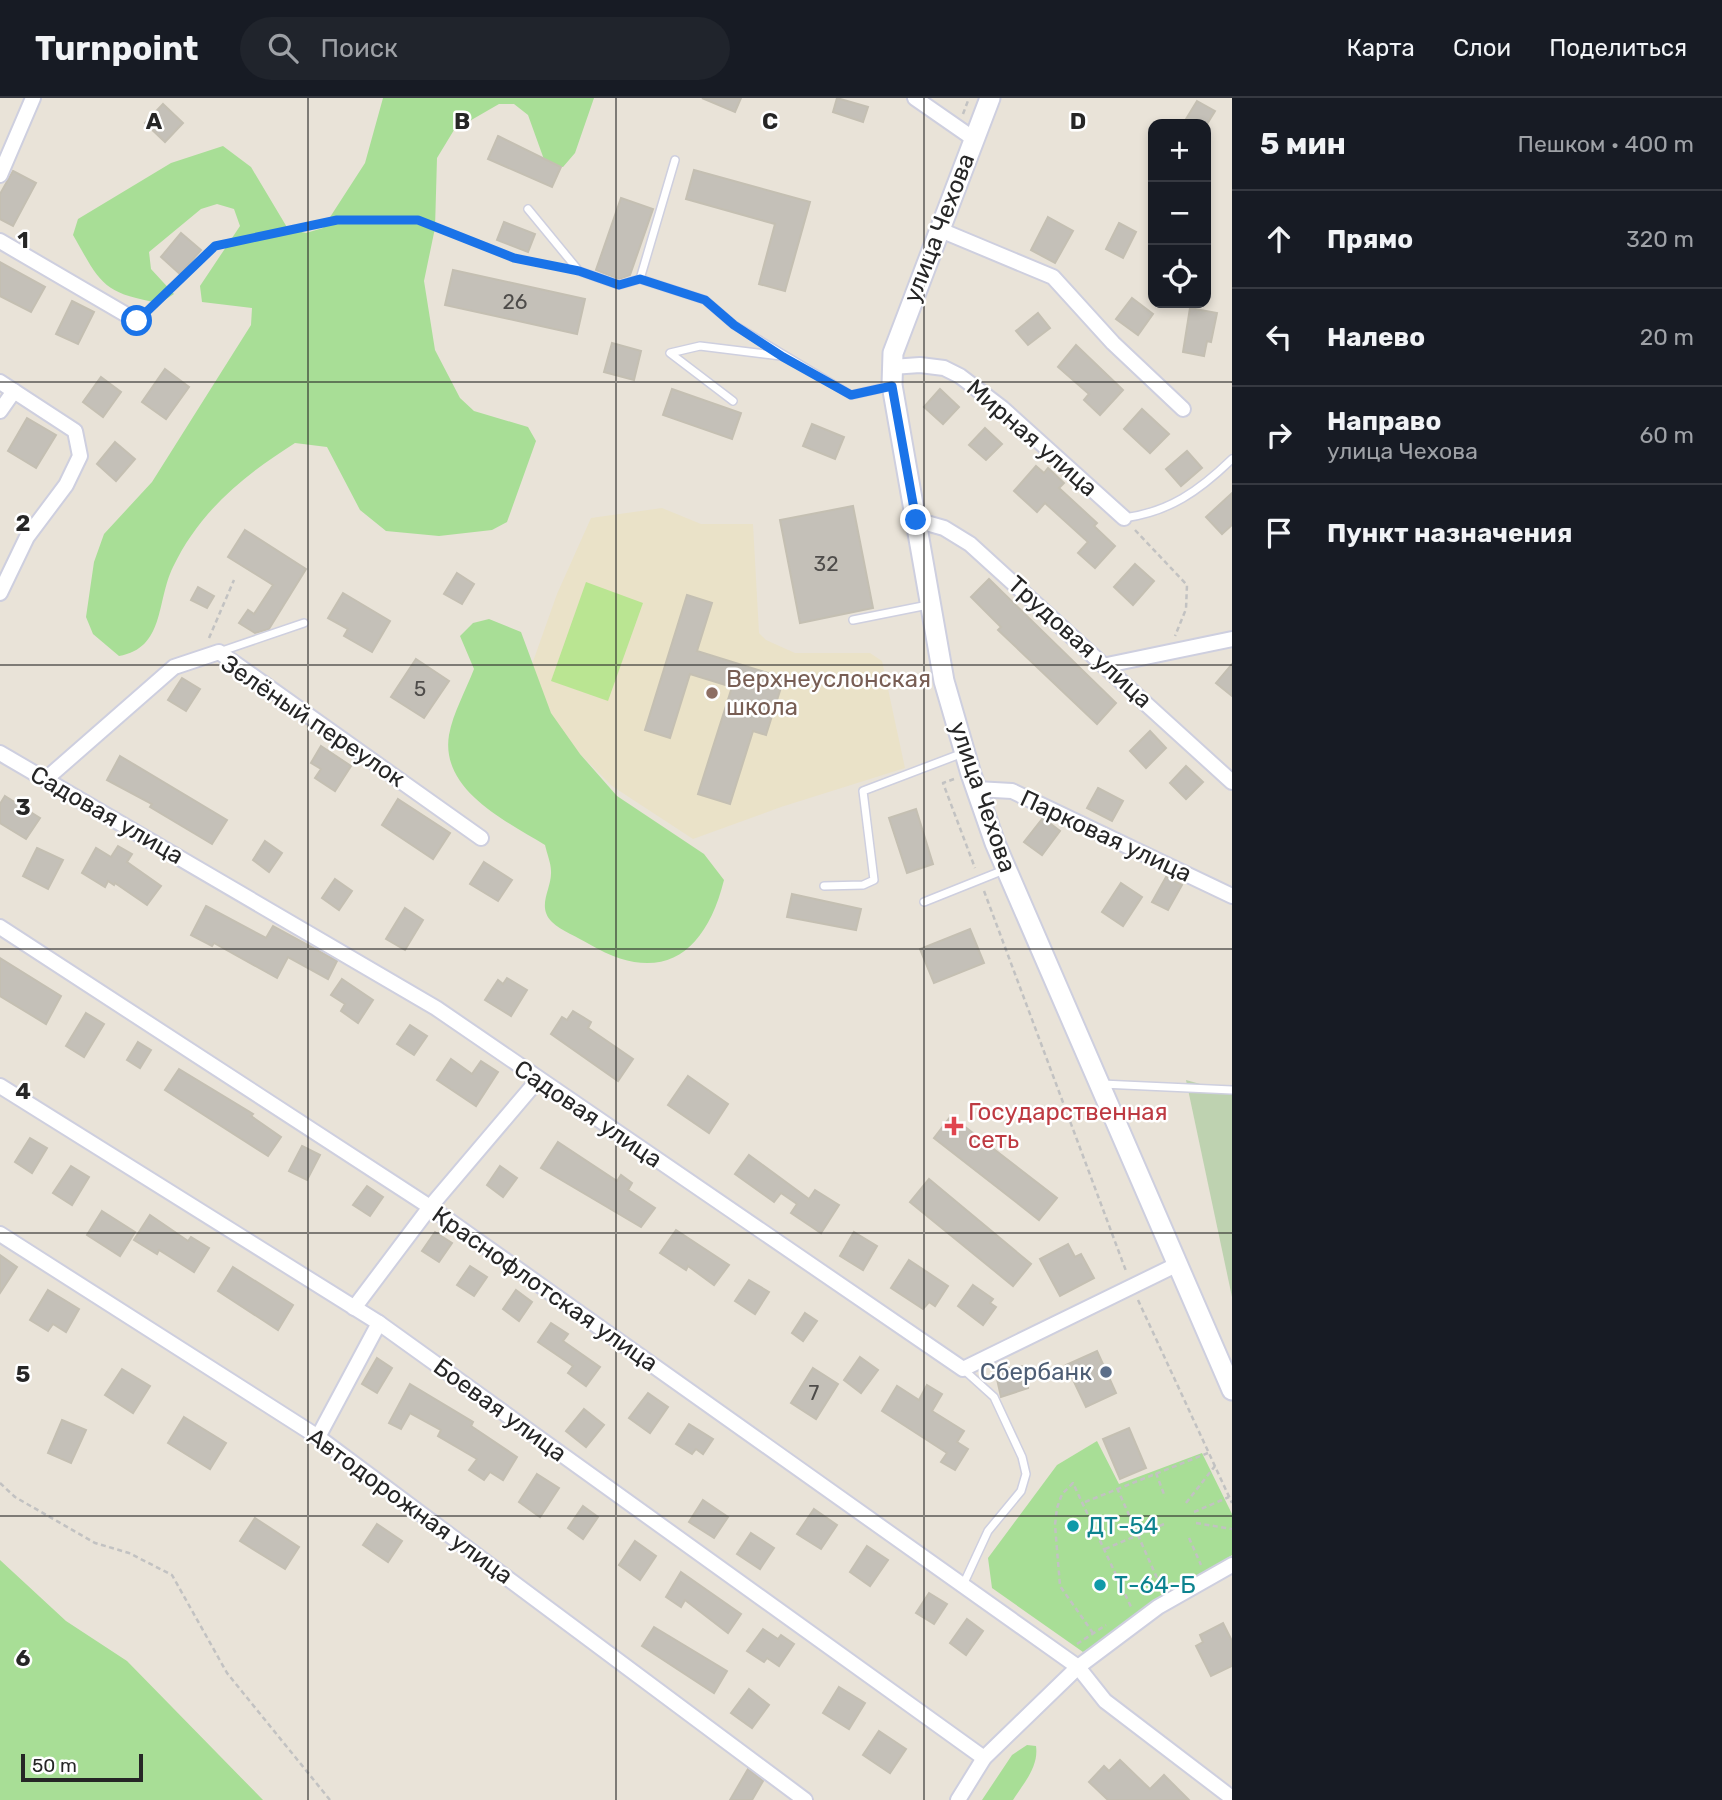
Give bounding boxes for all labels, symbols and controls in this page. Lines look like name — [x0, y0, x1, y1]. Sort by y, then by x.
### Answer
search box — [240, 17, 730, 80]
text: Turnpoint — [35, 29, 198, 68]
icon: search — [264, 29, 302, 67]
text: Поиск — [320, 33, 398, 64]
text: Карта — [1346, 34, 1415, 62]
text: Слои — [1453, 34, 1511, 62]
text: Поделиться — [1549, 34, 1687, 62]
text: A — [146, 107, 163, 135]
text: B — [454, 107, 470, 135]
text: C — [762, 107, 778, 135]
text: D — [1070, 107, 1086, 135]
map controls — [1148, 119, 1211, 308]
button: + — [1148, 119, 1211, 182]
text: 5 мин — [1260, 126, 1346, 162]
text: Пешком · 400 m — [1517, 130, 1694, 158]
street label: улица Чехова — [898, 149, 980, 307]
button: − — [1148, 182, 1211, 245]
icon: ahead — [1260, 220, 1298, 258]
text: Прямо — [1327, 224, 1413, 255]
text: 320 m — [1626, 225, 1694, 253]
text: 1 — [17, 226, 29, 254]
button: locate — [1148, 245, 1211, 308]
house number: 26 — [503, 289, 528, 314]
route start — [121, 305, 152, 336]
icon: left — [1260, 318, 1298, 356]
text: Налево — [1327, 322, 1425, 353]
text: 20 m — [1640, 323, 1694, 351]
street label: Мирная улица — [961, 374, 1103, 502]
text: Направо — [1327, 406, 1441, 437]
icon: right — [1260, 416, 1298, 454]
text: 60 m — [1639, 421, 1694, 449]
text: улица Чехова — [1327, 437, 1478, 465]
route end — [900, 504, 931, 535]
text: 2 — [16, 509, 30, 537]
icon: arrive — [1260, 514, 1298, 552]
text: Пункт назначения — [1327, 518, 1572, 549]
house number: 32 — [814, 551, 838, 576]
street label: Трудовая улица — [1002, 570, 1158, 714]
street label: Зелёный переулок — [216, 649, 410, 793]
place label: Верхнеуслонская школа — [726, 665, 931, 721]
house number: 5 — [414, 676, 426, 701]
marker: Верхнеуслонская школа — [704, 685, 720, 701]
street label: улица Чехова — [944, 718, 1022, 876]
street label: Садовая улица — [25, 760, 189, 870]
street label: Парковая улица — [1016, 784, 1196, 888]
text: 3 — [15, 793, 31, 821]
street label: Садовая улица — [509, 1054, 667, 1174]
text: 4 — [15, 1077, 31, 1105]
place label: Государственная сеть — [968, 1098, 1168, 1154]
marker: Государственная сеть — [946, 1118, 962, 1134]
street label: Краснофлотская улица — [427, 1200, 663, 1378]
street label: Боевая улица — [428, 1352, 572, 1468]
place label: Сбербанк — [980, 1358, 1092, 1386]
text: 5 — [16, 1360, 31, 1388]
marker: Сбербанк — [1098, 1364, 1114, 1380]
house number: 7 — [809, 1380, 820, 1405]
street label: Автодорожная улица — [302, 1422, 518, 1590]
place label: ДТ-54 — [1087, 1512, 1159, 1540]
marker: ДТ-54 — [1065, 1518, 1081, 1534]
place label: Т-64-Б — [1114, 1571, 1196, 1599]
marker: Т-64-Б — [1092, 1577, 1108, 1593]
text: 6 — [16, 1644, 31, 1672]
scale bar — [21, 1751, 144, 1783]
text: 50 m — [32, 1754, 77, 1777]

